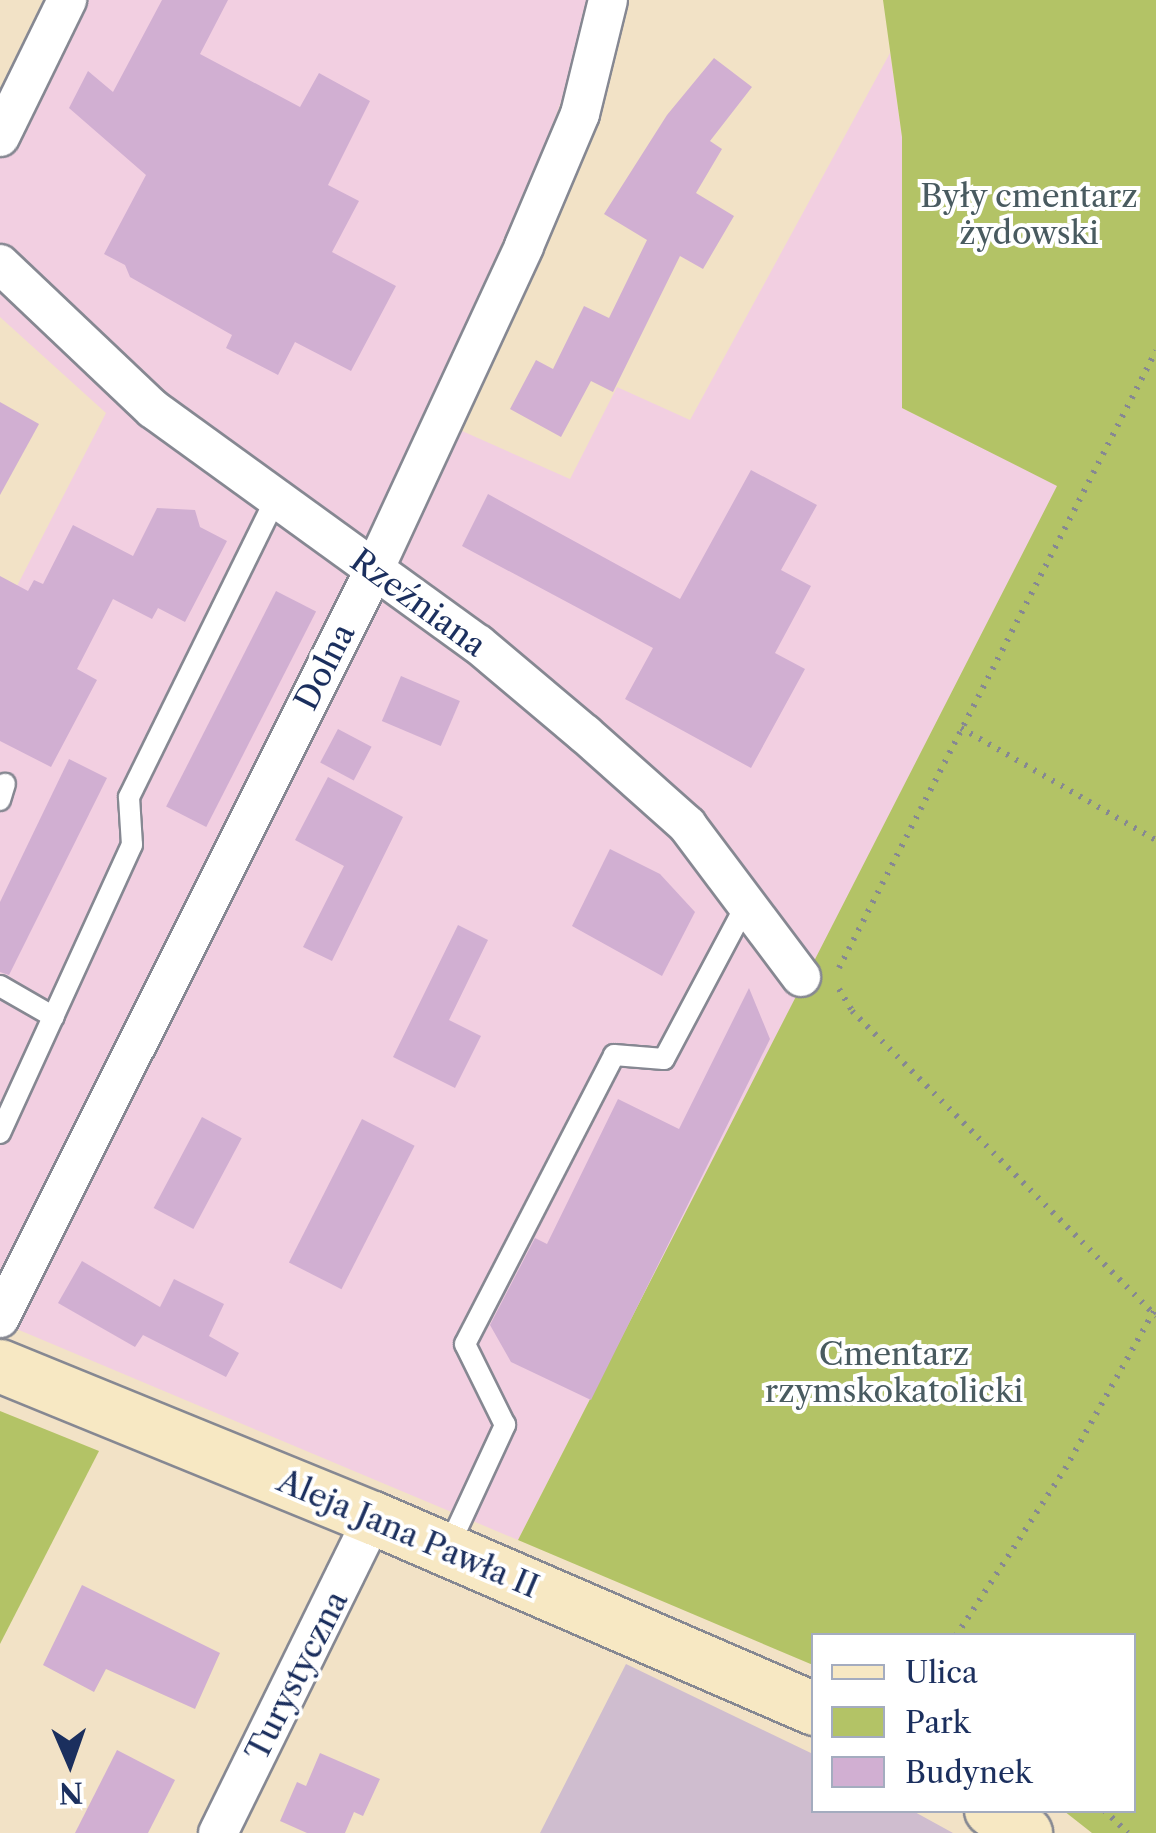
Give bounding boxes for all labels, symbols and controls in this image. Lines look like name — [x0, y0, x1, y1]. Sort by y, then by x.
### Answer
park label: Były cmentarz żydowski — [920, 178, 1138, 253]
street label: Rzeźniana — [343, 541, 493, 665]
street label: Dolna — [287, 617, 363, 717]
park label: Cmentarz rzymskokatolicki — [765, 1336, 1023, 1411]
street label: Aleja Jana Pawła II — [271, 1461, 545, 1607]
street label: Turystyczna — [238, 1585, 356, 1767]
legend — [811, 1633, 1136, 1813]
text: Ulica — [905, 1654, 978, 1691]
text: Park — [905, 1704, 970, 1741]
north arrow — [20, 1713, 120, 1813]
text: Budynek — [905, 1754, 1032, 1791]
text: N — [58, 1776, 84, 1810]

